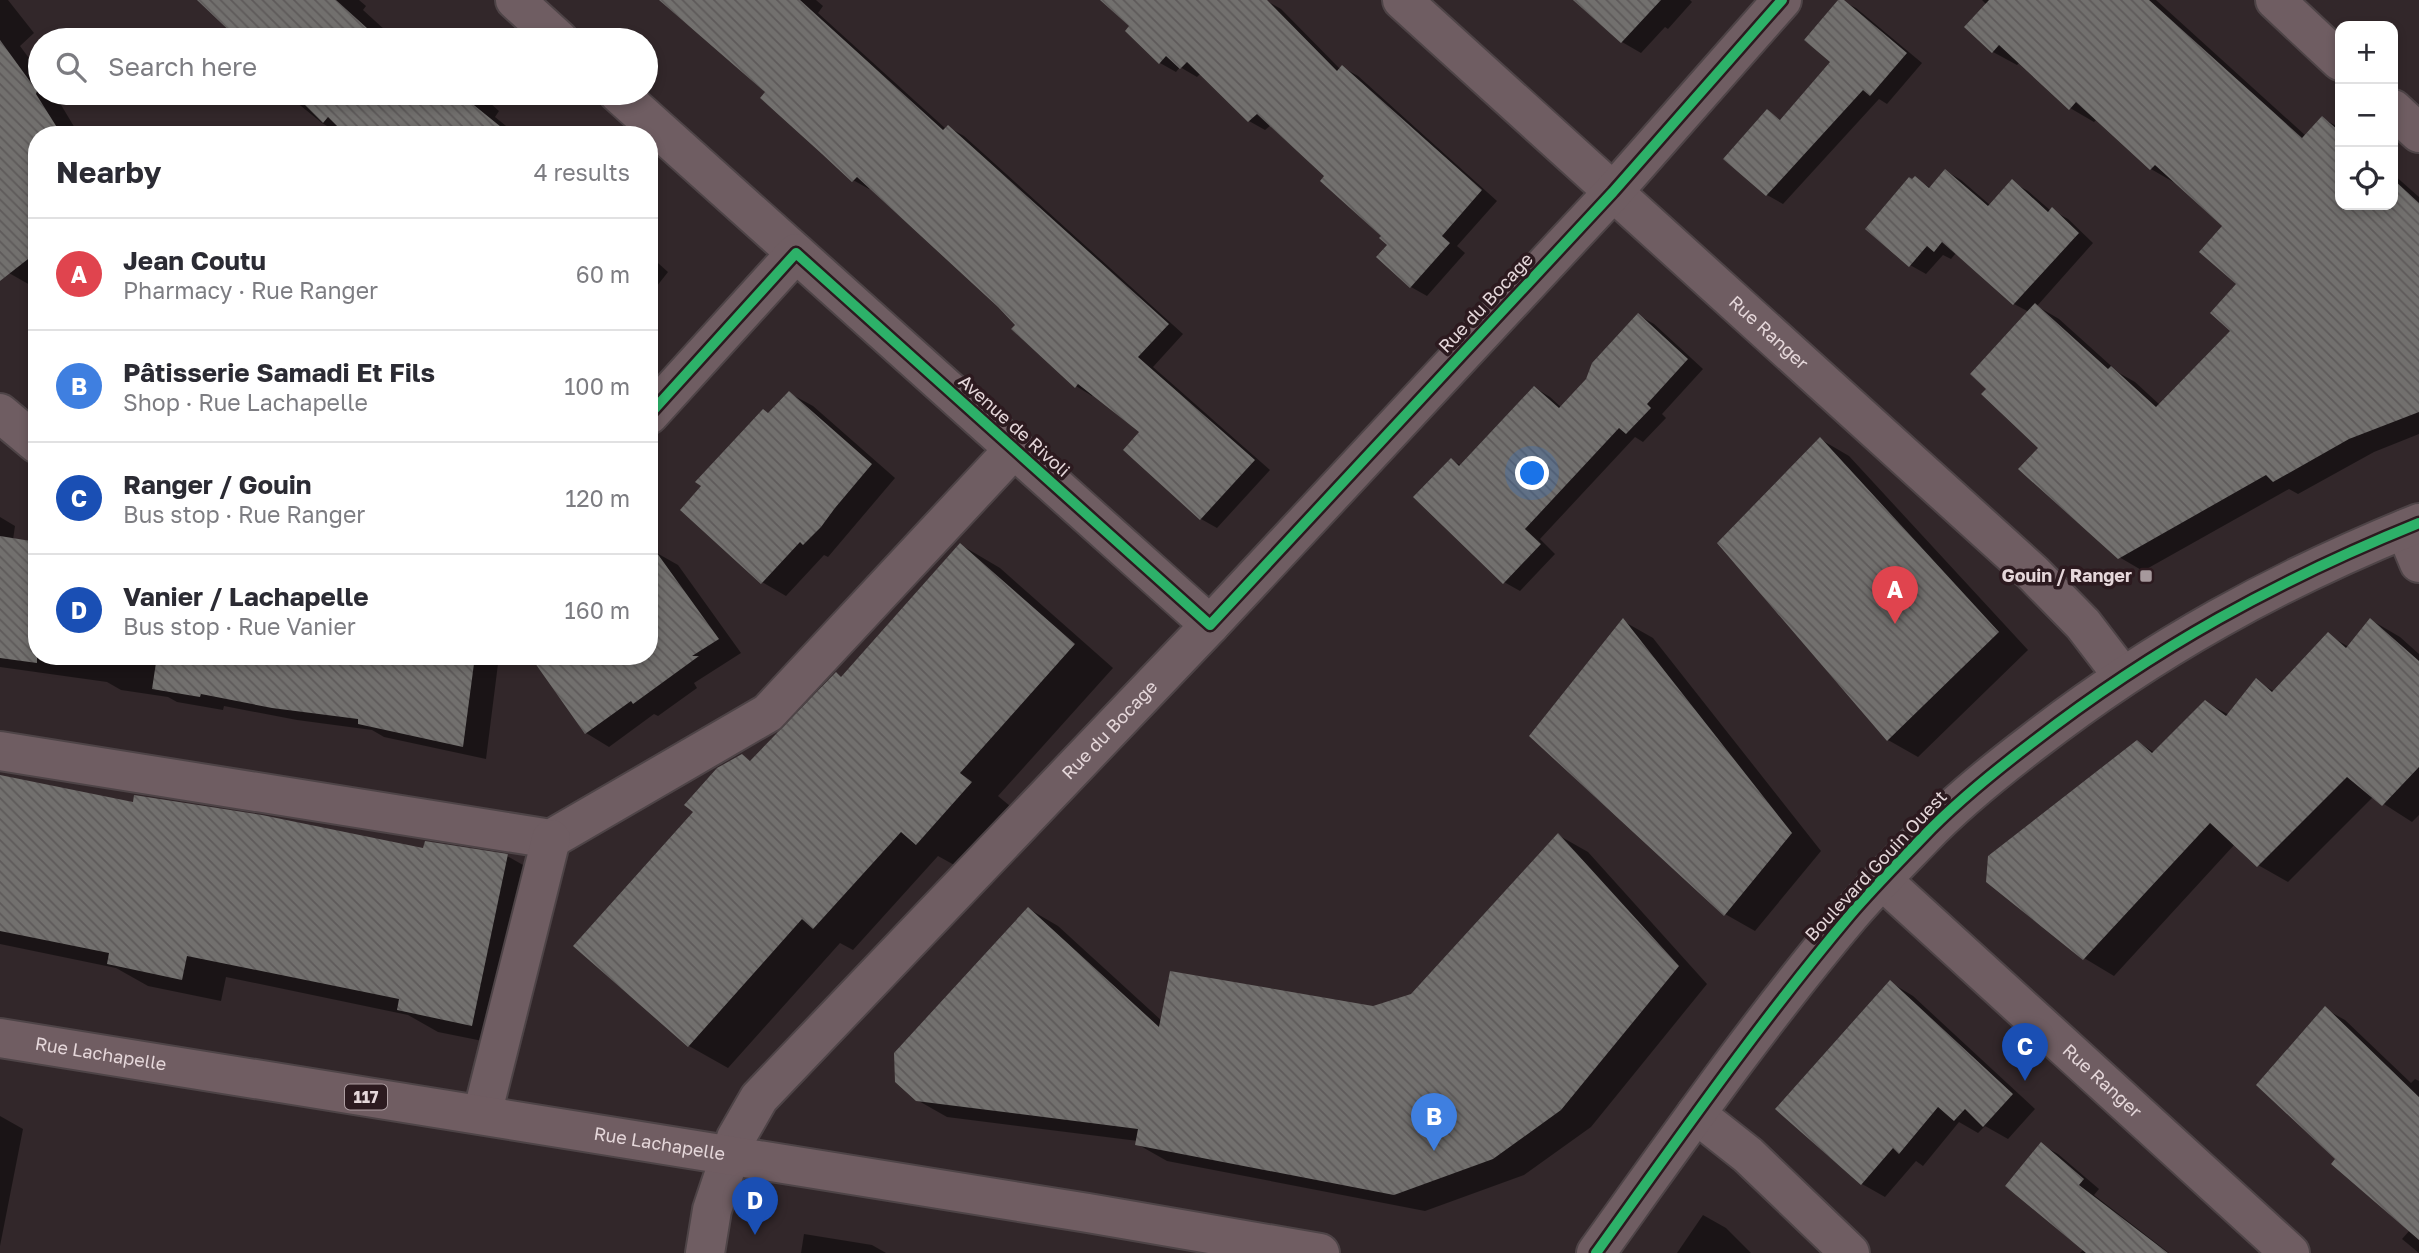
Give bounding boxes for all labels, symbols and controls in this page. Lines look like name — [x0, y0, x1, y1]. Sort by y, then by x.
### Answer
map controls — [2335, 21, 2398, 210]
button: + — [2335, 21, 2398, 84]
search box — [28, 28, 658, 105]
icon: search — [52, 48, 90, 86]
text: Search here — [108, 51, 257, 82]
button: − — [2335, 84, 2398, 147]
button: locate — [2335, 147, 2398, 210]
text: Nearby — [56, 154, 161, 190]
text: 4 results — [534, 158, 630, 186]
text: Jean Coutu — [123, 245, 266, 276]
street label: Rue du Bocage — [1433, 248, 1537, 357]
text: A — [71, 260, 87, 288]
text: 60 m — [576, 260, 630, 288]
text: Pharmacy · Rue Ranger — [123, 276, 378, 304]
street label: Rue Ranger — [1725, 290, 1813, 374]
text: Pâtisserie Samadi Et Fils — [123, 357, 435, 388]
street label: Avenue de Rivoli — [954, 370, 1075, 481]
text: B — [71, 372, 87, 400]
text: 100 m — [564, 372, 630, 400]
text: Shop · Rue Lachapelle — [123, 388, 368, 416]
your location — [1515, 456, 1549, 490]
text: Ranger / Gouin — [123, 469, 311, 500]
text: C — [71, 484, 87, 512]
text: 120 m — [565, 484, 630, 512]
text: Bus stop · Rue Ranger — [123, 500, 365, 528]
place label: Gouin / Ranger — [2002, 564, 2132, 586]
pin: A — [1872, 566, 1918, 624]
marker: Gouin / Ranger — [2138, 568, 2154, 584]
text: Vanier / Lachapelle — [123, 581, 369, 612]
text: D — [71, 596, 87, 624]
text: 160 m — [565, 596, 630, 624]
text: Bus stop · Rue Vanier — [123, 612, 356, 640]
street label: Rue du Bocage — [1057, 675, 1161, 783]
street label: Boulevard Gouin Ouest — [1800, 786, 1951, 945]
pin: C — [2002, 1023, 2048, 1081]
street label: Rue Lachapelle — [34, 1032, 168, 1075]
street label: Rue Ranger — [2058, 1039, 2147, 1122]
road number: 117 — [345, 1084, 387, 1110]
pin: B — [1411, 1093, 1457, 1151]
street label: Rue Lachapelle — [592, 1122, 727, 1164]
pin: D — [732, 1177, 778, 1235]

